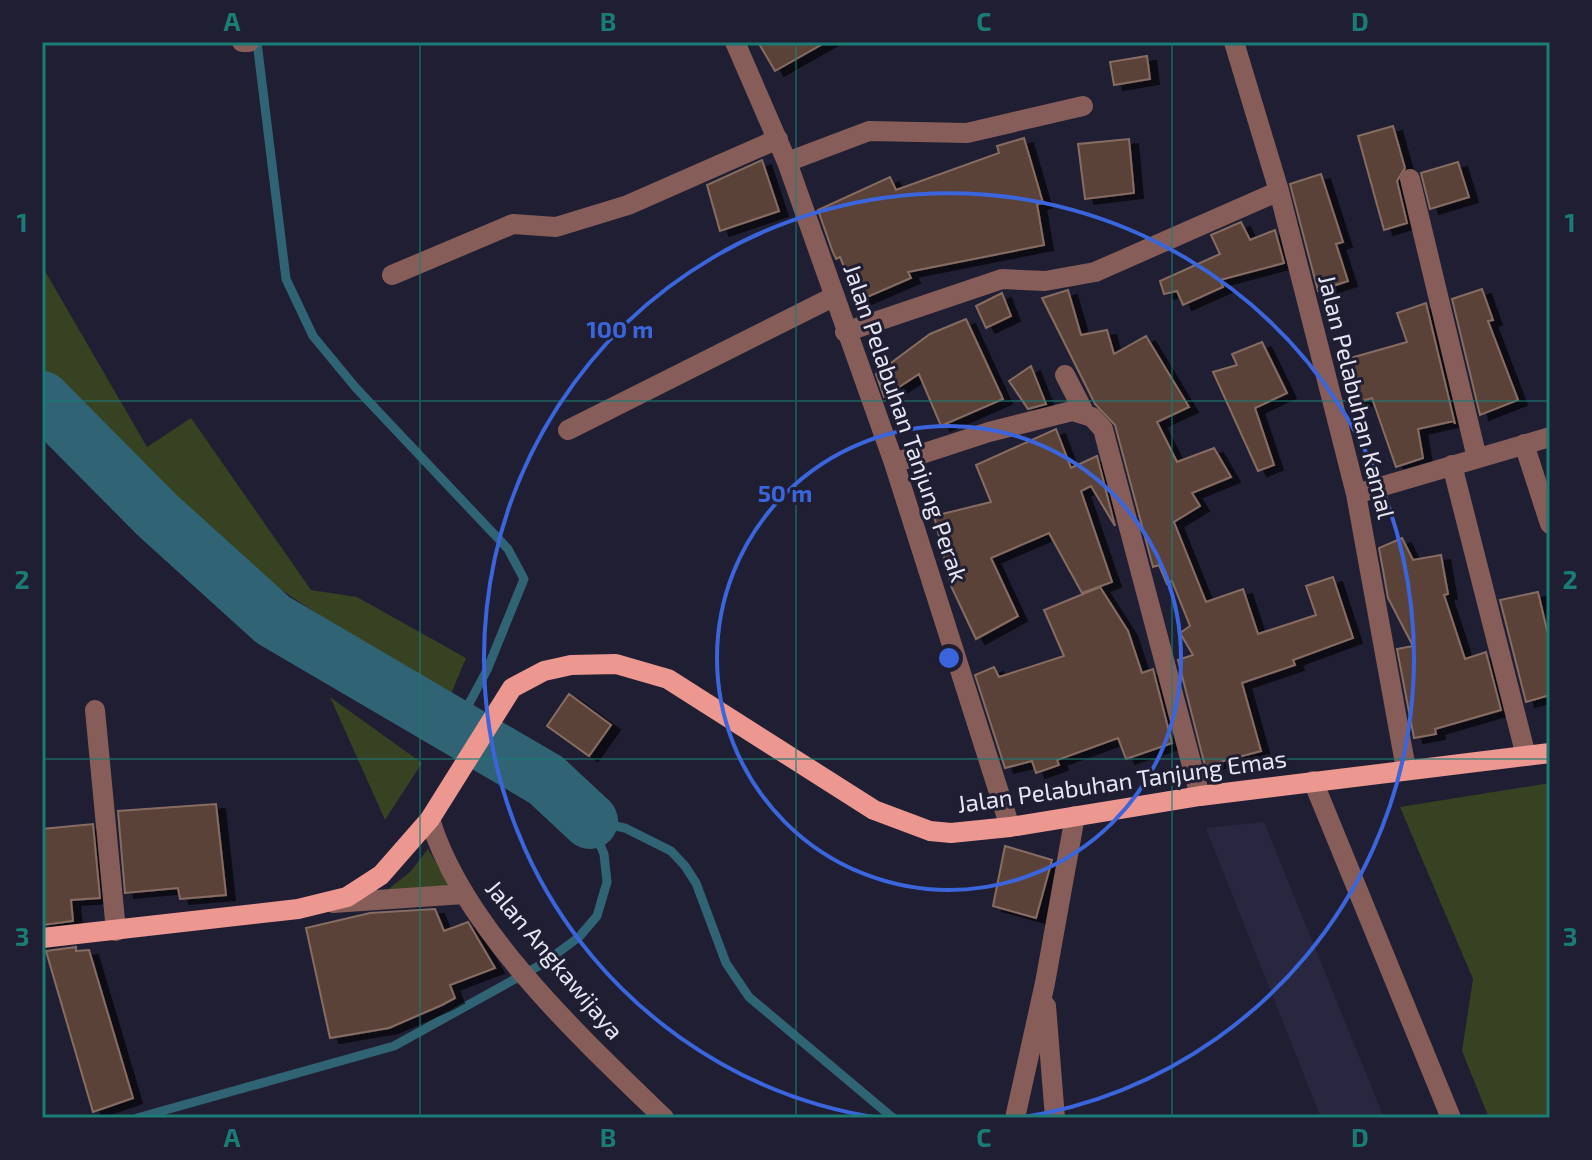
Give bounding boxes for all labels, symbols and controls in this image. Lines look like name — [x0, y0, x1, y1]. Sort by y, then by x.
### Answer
text: A — [224, 5, 241, 36]
text: B — [600, 5, 616, 36]
text: C — [976, 5, 992, 36]
text: D — [1351, 5, 1369, 36]
text: 1 — [16, 206, 28, 237]
text: 1 — [1564, 206, 1576, 237]
street label: Jalan Pelabuhan Tanjung Perak — [838, 260, 975, 585]
street label: Jalan Pelabuhan Kamal — [1313, 272, 1402, 522]
text: 100 m — [587, 314, 653, 343]
text: 50 m — [758, 478, 812, 507]
text: 2 — [14, 563, 30, 594]
text: 2 — [1562, 563, 1578, 594]
centre of rings — [935, 644, 963, 672]
street label: Jalan Pelabuhan Tanjung Emas — [955, 743, 1288, 818]
street label: Jalan Angkawijaya — [480, 874, 630, 1044]
text: 3 — [15, 920, 29, 951]
text: 3 — [1563, 920, 1577, 951]
text: A — [224, 1121, 241, 1152]
text: B — [600, 1121, 616, 1152]
text: C — [976, 1121, 992, 1152]
text: D — [1351, 1121, 1369, 1152]

